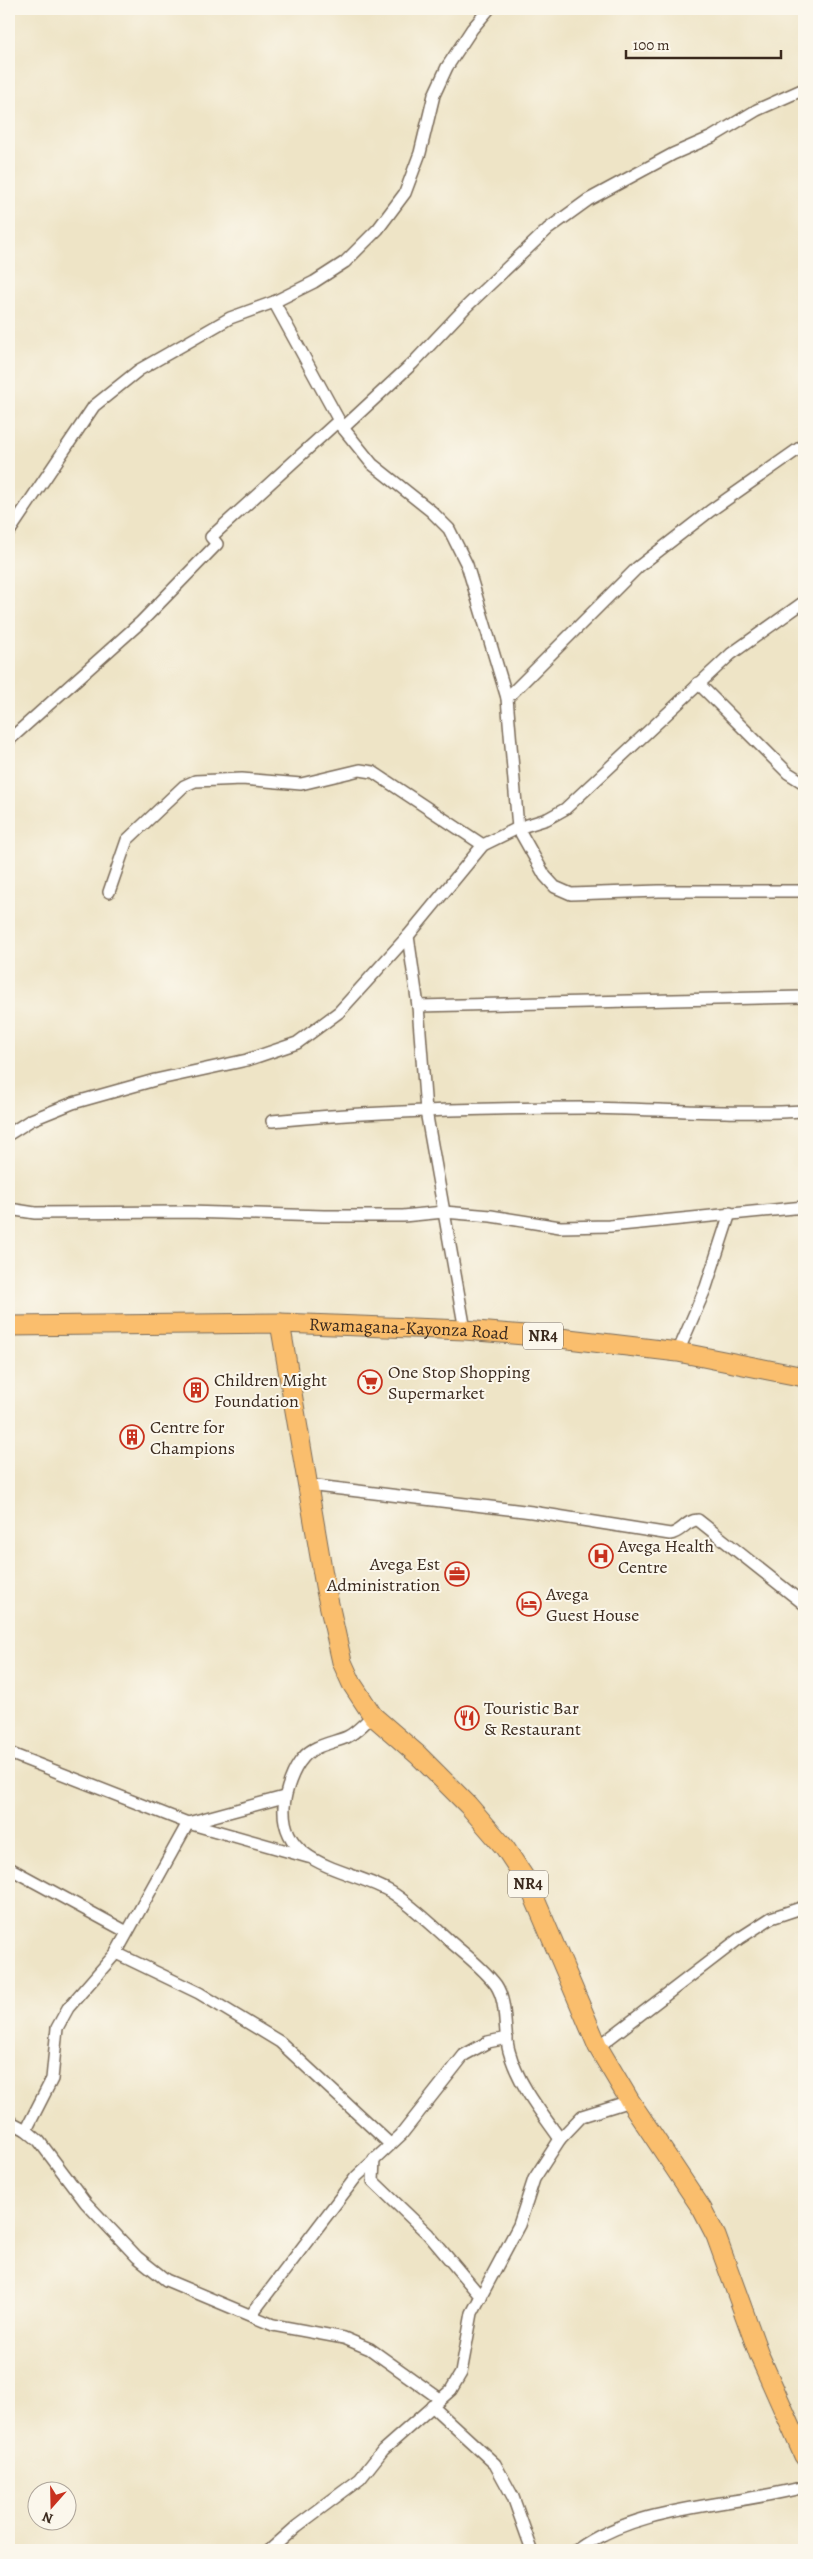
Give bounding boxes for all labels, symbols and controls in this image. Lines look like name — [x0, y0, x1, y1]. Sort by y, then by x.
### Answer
scale bar — [626, 28, 780, 60]
text: 100 m — [633, 35, 670, 55]
street label: Rwamagana-Kayonza Road — [308, 1312, 510, 1346]
road number: NR4 — [523, 1322, 563, 1350]
place label: One Stop Shopping Supermarket — [388, 1360, 530, 1405]
place label: Children Might Foundation — [214, 1368, 327, 1413]
supermarket icon: One Stop Shopping Supermarket — [357, 1369, 383, 1395]
building icon: Children Might Foundation — [183, 1377, 209, 1403]
place label: Centre for Champions — [150, 1415, 235, 1460]
building icon: Centre for Champions — [119, 1424, 145, 1450]
place label: Avega Health Centre — [617, 1534, 714, 1579]
hospital icon: Avega Health Centre — [588, 1543, 614, 1569]
place label: Avega Est Administration — [326, 1552, 440, 1597]
office icon: Avega Est Administration — [444, 1561, 470, 1587]
place label: Avega Guest House — [545, 1582, 639, 1627]
hotel icon: Avega Guest House — [516, 1591, 542, 1617]
place label: Touristic Bar & Restaurant — [484, 1696, 581, 1741]
restaurant icon: Touristic Bar & Restaurant — [454, 1705, 480, 1731]
road number: NR4 — [508, 1870, 548, 1898]
north arrow — [28, 2482, 78, 2532]
text: N — [40, 2507, 56, 2528]

